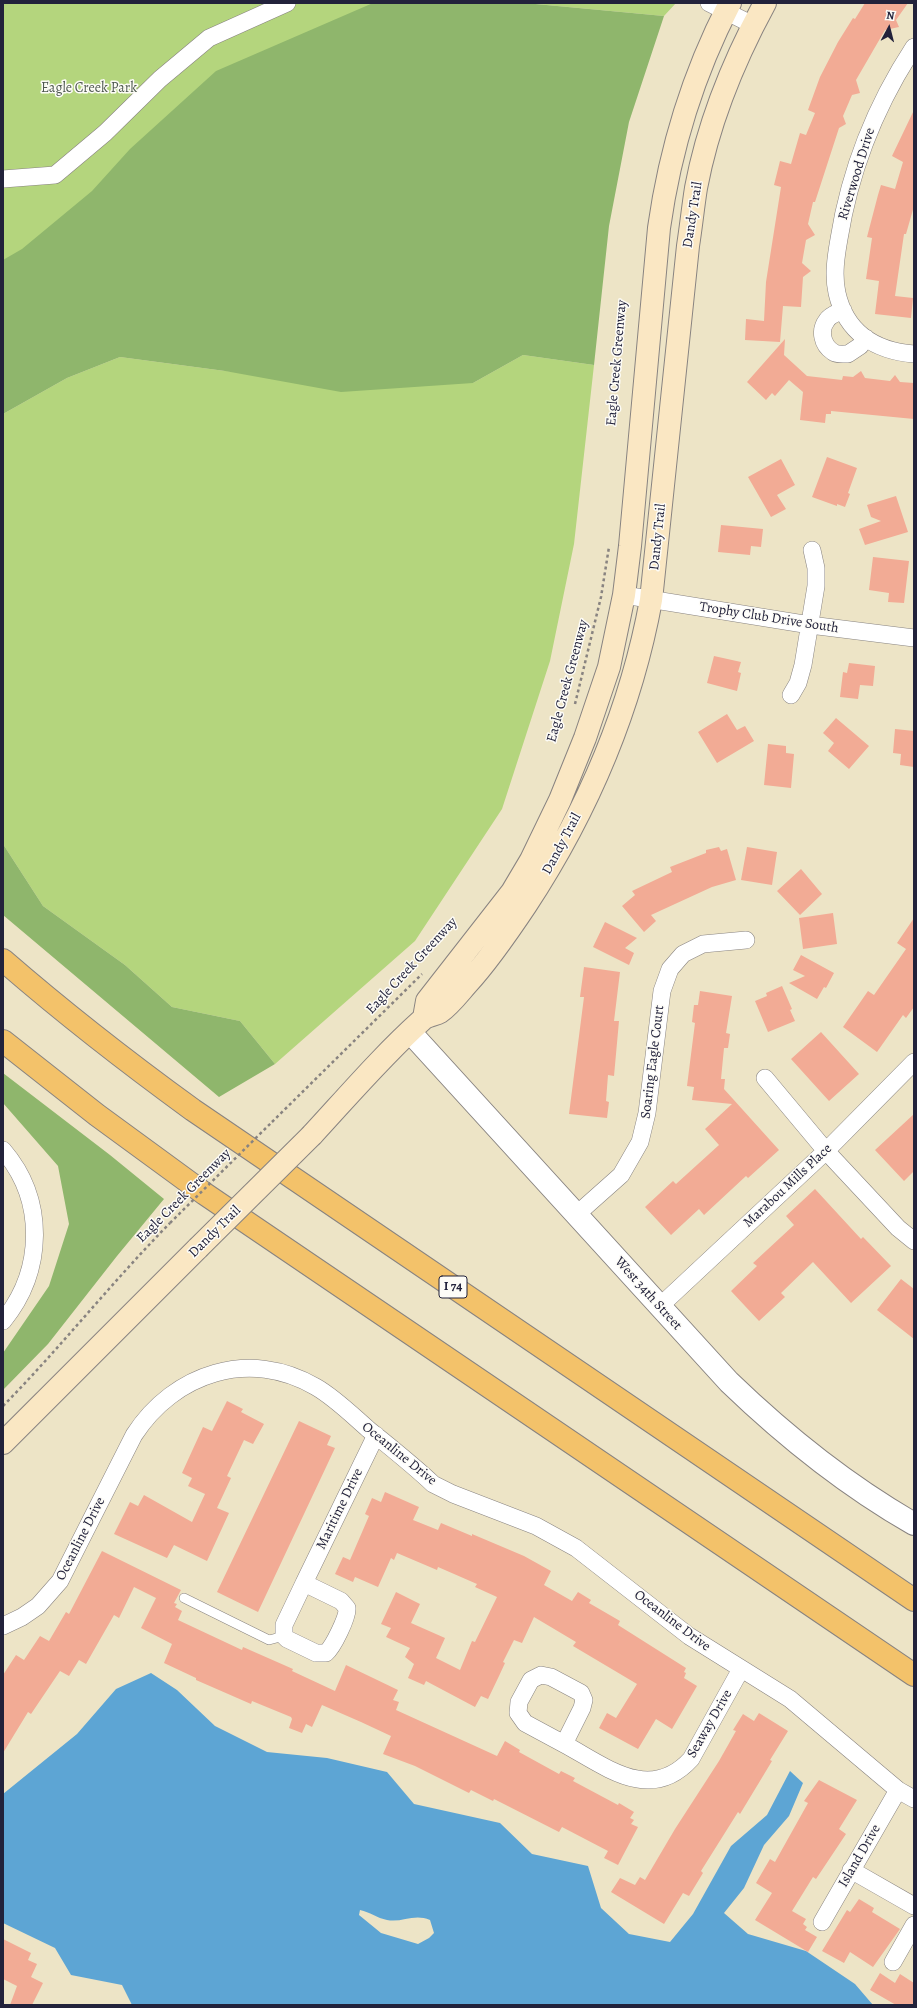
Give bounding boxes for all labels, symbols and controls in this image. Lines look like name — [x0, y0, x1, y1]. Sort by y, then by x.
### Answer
north arrow — [869, 8, 909, 48]
text: N — [886, 8, 895, 24]
park label: Eagle Creek Park — [41, 81, 137, 97]
street label: Riverwood Drive — [835, 126, 879, 222]
street label: Dandy Trail — [679, 181, 707, 249]
street label: Eagle Creek Greenway — [603, 299, 631, 427]
street label: Dandy Trail — [646, 503, 670, 571]
street label: Trophy Club Drive South — [698, 599, 840, 637]
street label: Eagle Creek Greenway — [544, 618, 592, 744]
street label: Dandy Trail — [539, 811, 585, 877]
street label: Eagle Creek Greenway — [363, 914, 461, 1018]
street label: Soaring Eagle Court — [638, 1004, 668, 1120]
street label: Marabou Mills Place — [740, 1141, 836, 1231]
street label: Eagle Creek Greenway — [133, 1145, 235, 1247]
street label: Dandy Trail — [185, 1202, 245, 1262]
street label: West 34th Street — [611, 1254, 685, 1334]
road number: I 74 — [439, 1276, 467, 1298]
street label: Oceanline Drive — [358, 1419, 440, 1489]
street label: Maritime Drive — [313, 1466, 367, 1552]
street label: Oceanline Drive — [53, 1494, 109, 1584]
street label: Oceanline Drive — [630, 1587, 714, 1655]
street label: Seaway Drive — [684, 1687, 736, 1761]
street label: Island Drive — [835, 1822, 885, 1890]

